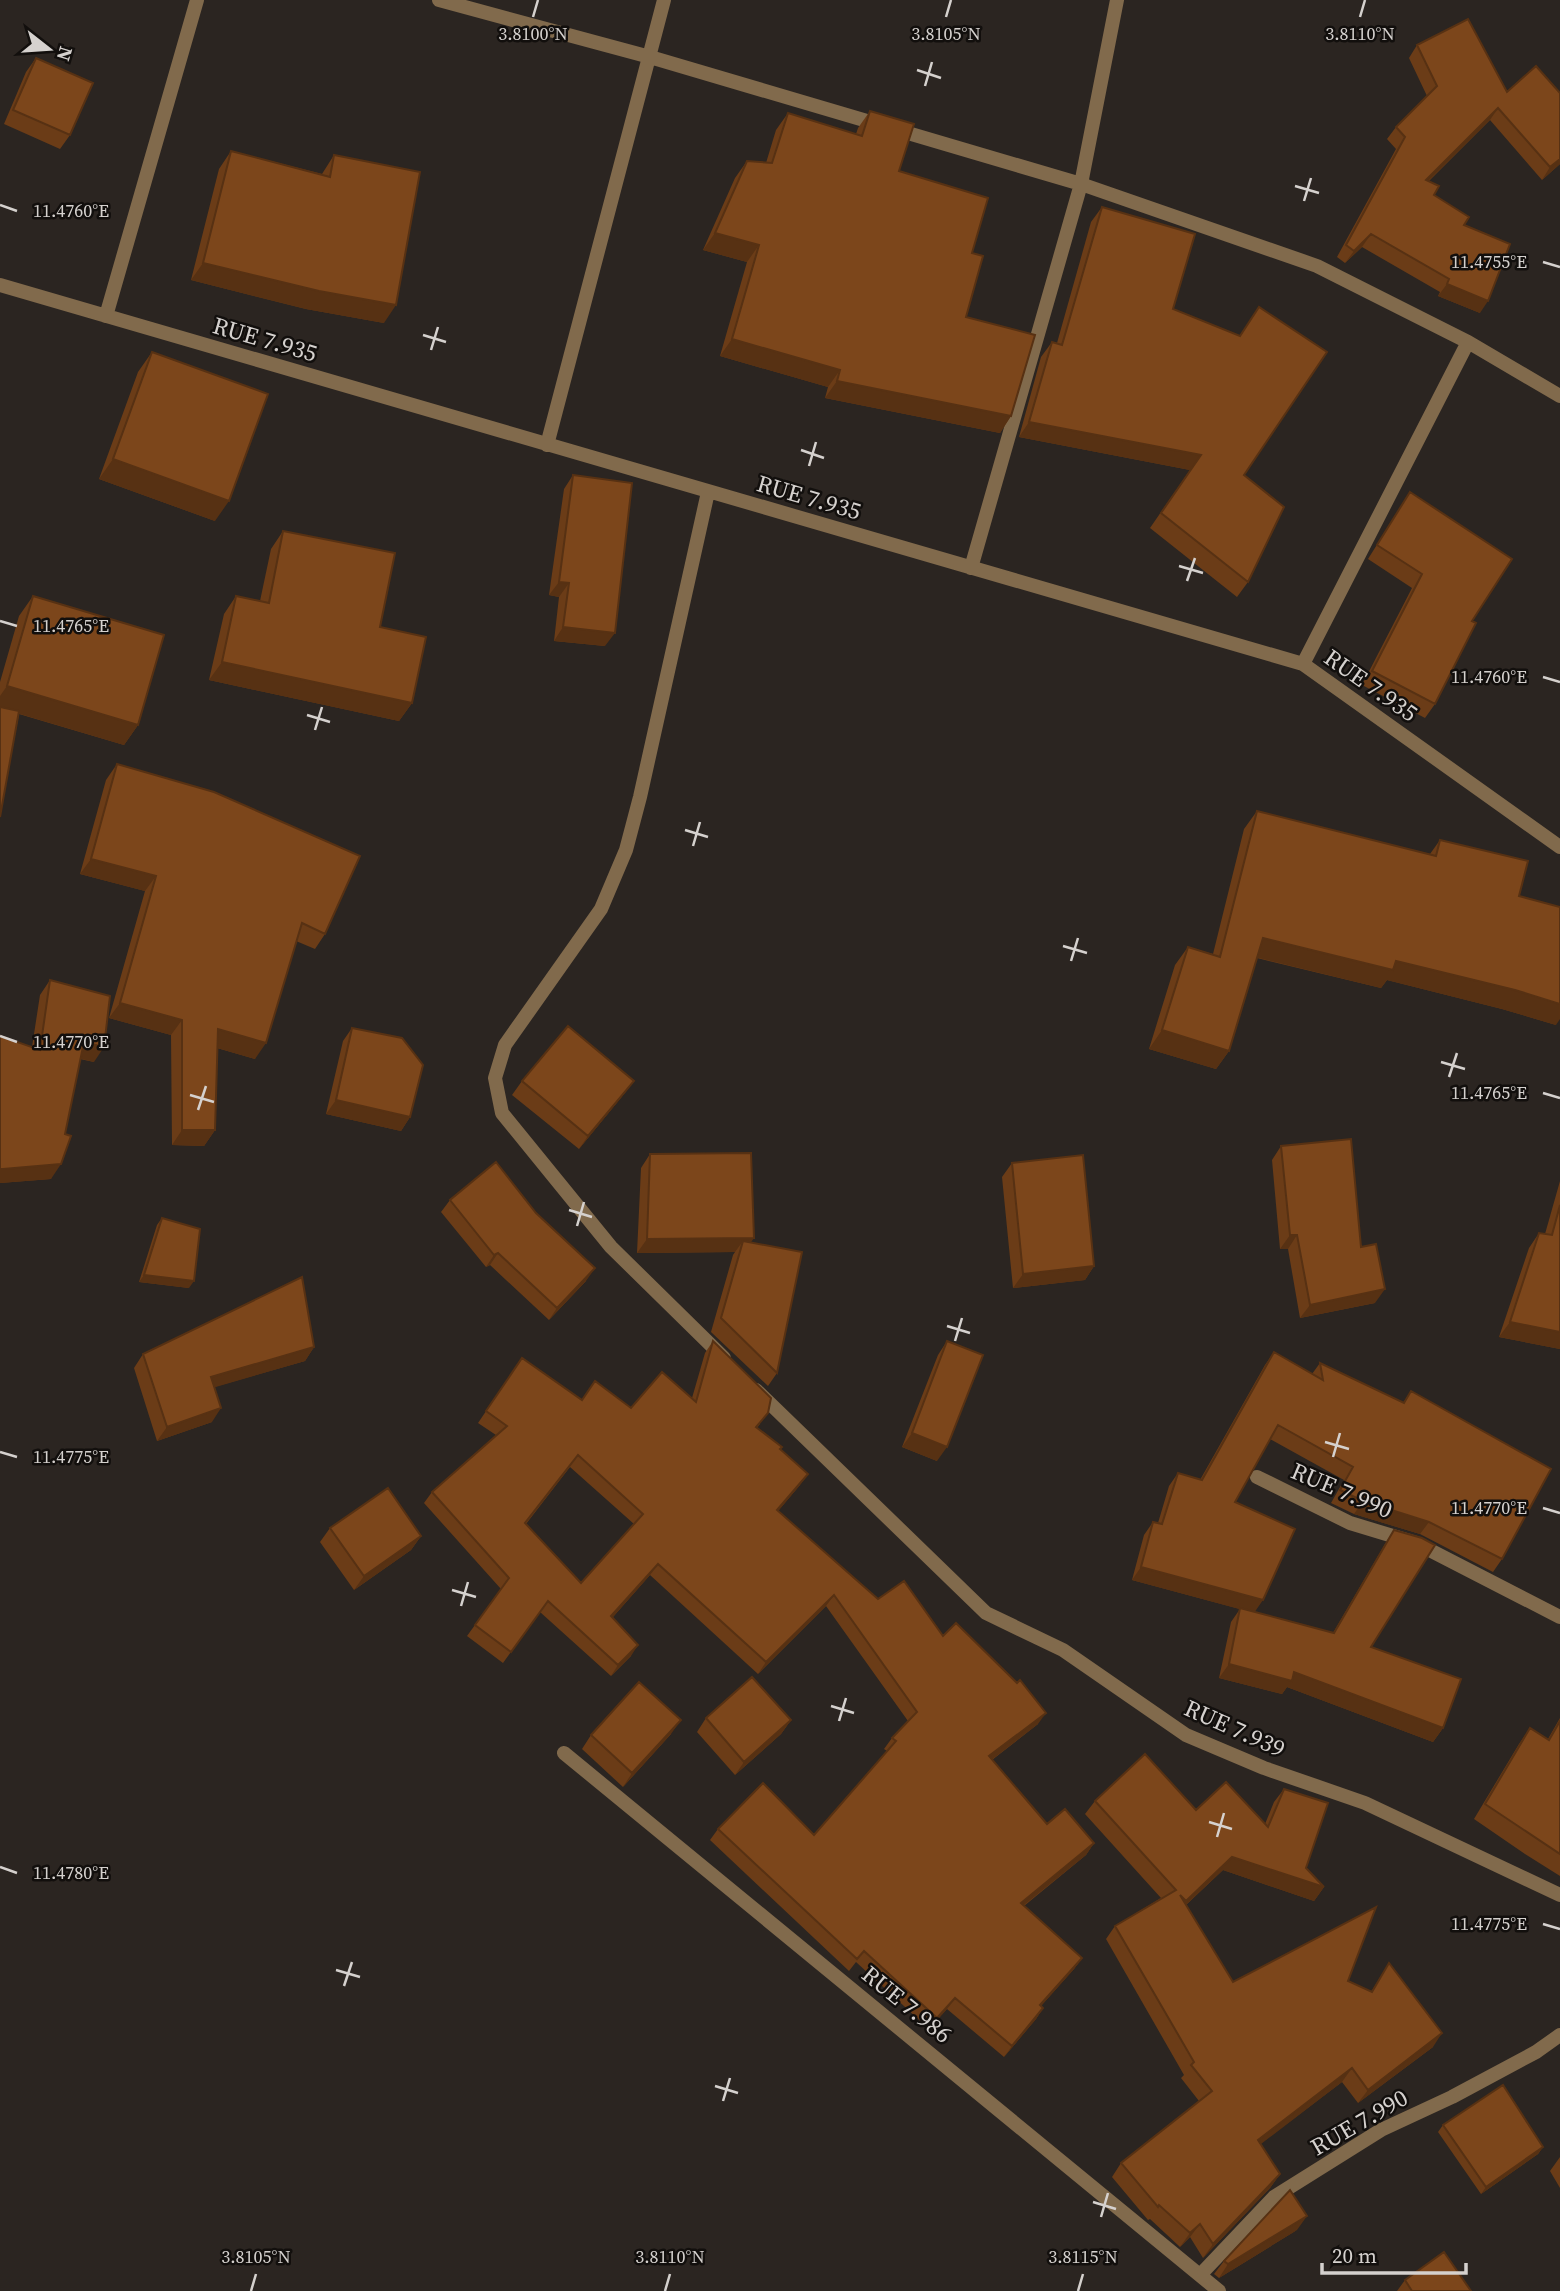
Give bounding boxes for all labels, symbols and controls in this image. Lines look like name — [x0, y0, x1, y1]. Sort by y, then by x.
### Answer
north arrow — [14, 14, 84, 84]
text: 3.8100°N — [498, 21, 568, 46]
text: 3.8105°N — [911, 21, 981, 46]
text: 3.8110°N — [1325, 21, 1395, 46]
text: N — [51, 44, 80, 65]
text: 11.4760°E — [33, 198, 109, 223]
text: 11.4755°E — [1451, 249, 1527, 274]
street label: RUE 7.935 — [209, 308, 321, 370]
street label: RUE 7.935 — [753, 466, 865, 528]
text: 11.4765°E — [33, 613, 109, 638]
street label: RUE 7.935 — [1318, 641, 1424, 729]
text: 11.4760°E — [1451, 664, 1527, 689]
text: 11.4770°E — [33, 1029, 109, 1054]
text: 11.4765°E — [1451, 1080, 1527, 1105]
text: 11.4775°E — [33, 1444, 109, 1469]
street label: RUE 7.990 — [1286, 1454, 1398, 1526]
text: 11.4770°E — [1451, 1495, 1527, 1520]
street label: RUE 7.939 — [1179, 1691, 1291, 1765]
text: 11.4780°E — [33, 1860, 109, 1885]
text: 11.4775°E — [1451, 1911, 1527, 1936]
street label: RUE 7.986 — [855, 1957, 959, 2051]
street label: RUE 7.990 — [1304, 2081, 1414, 2163]
scale bar — [1322, 2232, 1466, 2276]
text: 20 m — [1332, 2241, 1377, 2270]
text: 3.8105°N — [221, 2244, 291, 2269]
text: 3.8110°N — [635, 2244, 705, 2269]
text: 3.8115°N — [1048, 2244, 1118, 2269]

